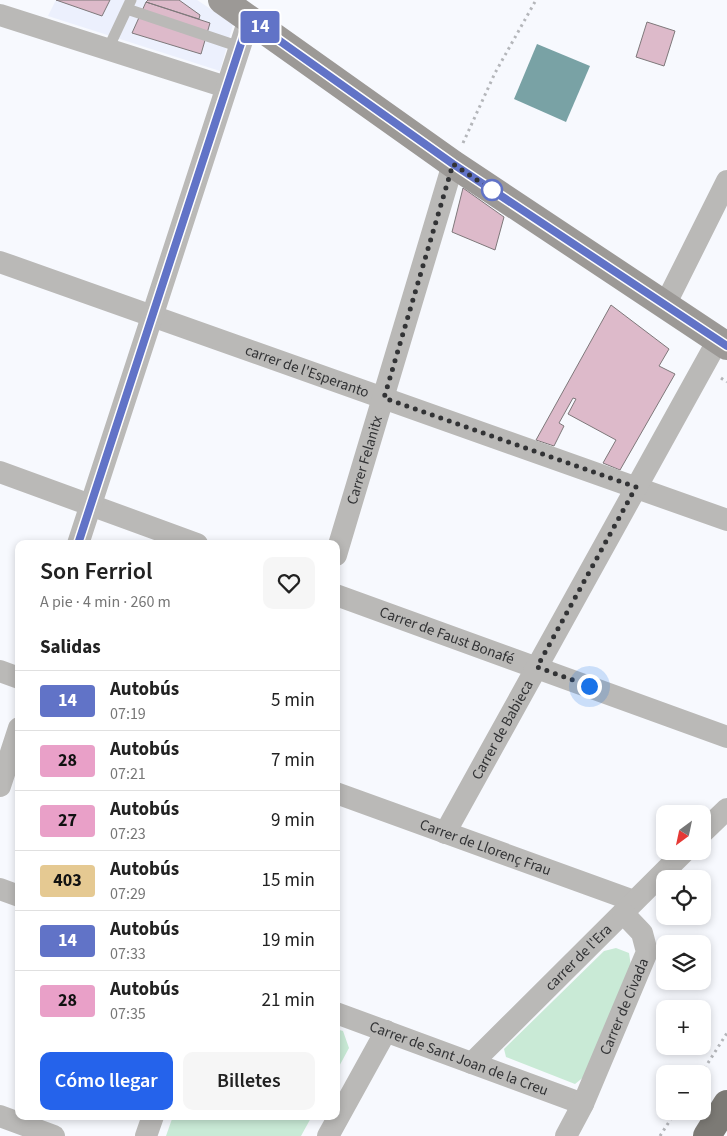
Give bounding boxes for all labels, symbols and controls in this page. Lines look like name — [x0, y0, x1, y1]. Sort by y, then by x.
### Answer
line badge: 14 — [238, 11, 282, 43]
text: 14 — [250, 14, 270, 39]
unlabelled marker — [481, 179, 503, 201]
street label: carrer de l'Esperanto — [242, 339, 372, 403]
street label: Carrer Felanitx — [341, 413, 388, 507]
text: Son Ferriol — [40, 554, 152, 589]
button: heart — [263, 557, 315, 609]
text: A pie · 4 min · 260 m — [40, 591, 171, 613]
street label: Carrer de Faust Bonafé — [377, 601, 517, 669]
text: Salidas — [40, 634, 101, 661]
your location — [577, 674, 602, 699]
text: Autobús — [110, 676, 179, 703]
street label: Carrer de Babieca — [466, 676, 538, 783]
text: 5 min — [271, 687, 315, 714]
text: 14 — [58, 688, 77, 713]
text: 07:19 — [110, 703, 146, 725]
text: Autobús — [110, 736, 179, 763]
text: 7 min — [271, 747, 315, 774]
text: 28 — [58, 748, 77, 773]
text: 07:21 — [110, 763, 146, 785]
text: Autobús — [110, 796, 179, 823]
north arrow — [656, 805, 711, 860]
map controls — [656, 805, 711, 1120]
text: 9 min — [271, 807, 315, 834]
text: 27 — [58, 808, 77, 833]
street label: Carrer de Llorenç Frau — [417, 814, 554, 881]
text: 07:23 — [110, 823, 146, 845]
text: Autobús — [110, 856, 179, 883]
text: 15 min — [261, 867, 315, 894]
text: 403 — [53, 868, 82, 893]
button: locate — [656, 870, 711, 925]
text: 07:29 — [110, 883, 146, 905]
text: Autobús — [110, 916, 179, 943]
street label: carrer de l'Era — [540, 919, 617, 995]
text: 19 min — [261, 927, 315, 954]
text: 14 — [58, 928, 77, 953]
button: layers — [656, 935, 711, 990]
text: 07:33 — [110, 943, 146, 965]
street label: Carrer de Civada — [594, 955, 654, 1058]
text: Autobús — [110, 976, 179, 1003]
text: 21 min — [261, 987, 315, 1014]
text: 28 — [58, 988, 77, 1013]
button: + — [656, 1000, 711, 1055]
text: 07:35 — [110, 1003, 146, 1025]
street label: Carrer de Sant Joan de la Creu — [367, 1016, 551, 1101]
button: Cómo llegar — [40, 1052, 173, 1110]
button: Billetes — [183, 1052, 315, 1110]
button: − — [656, 1065, 711, 1120]

